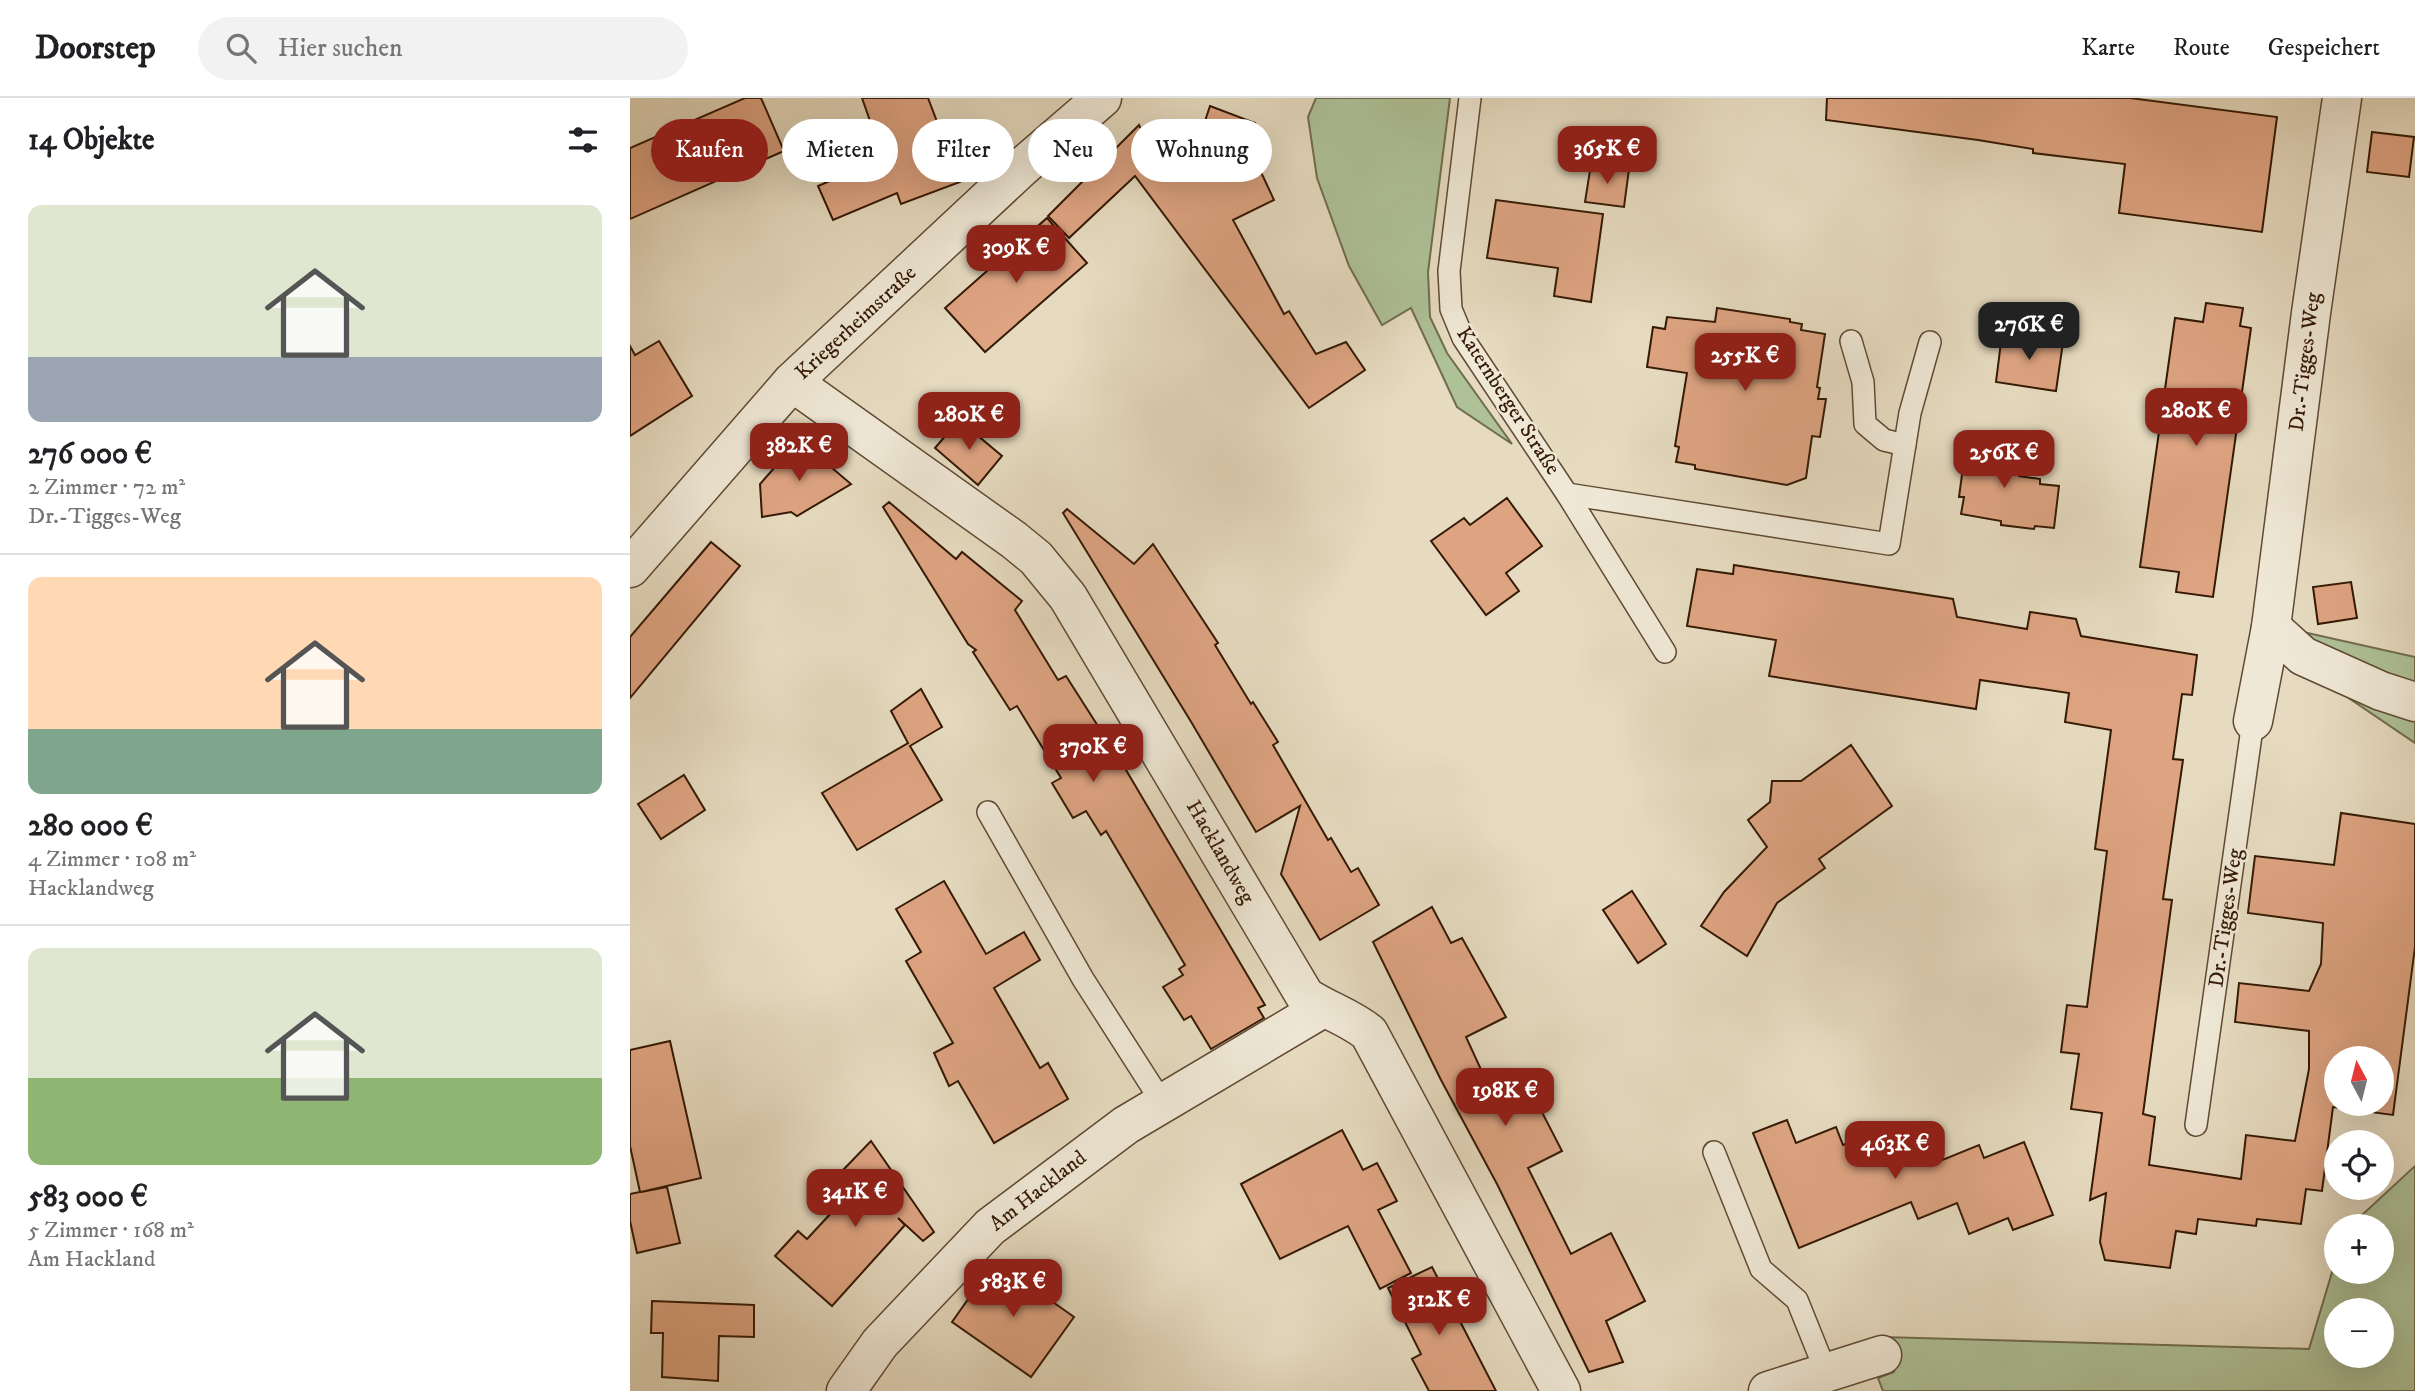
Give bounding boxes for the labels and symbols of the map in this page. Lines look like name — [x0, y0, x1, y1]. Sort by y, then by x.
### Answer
pin: 365K € — [1550, 126, 1664, 186]
pin: 309K € — [959, 226, 1073, 285]
street label: Kriegerheimstraße — [790, 260, 922, 386]
street label: Dr.-Tigges-Weg — [2284, 290, 2327, 433]
pin: 276K € — [1972, 302, 2086, 362]
street label: Katernberger Straße — [1450, 322, 1566, 480]
pin: 255K € — [1688, 334, 1802, 393]
pin: 280K € — [2139, 388, 2253, 448]
pin: 280K € — [912, 392, 1026, 452]
pin: 382K € — [742, 424, 856, 483]
pin: 256K € — [1947, 430, 2061, 490]
pin: 370K € — [1036, 724, 1150, 784]
street label: Hacklandweg — [1180, 796, 1260, 909]
street label: Dr.-Tigges-Weg — [2203, 846, 2249, 989]
north arrow — [2324, 1046, 2394, 1116]
pin: 198K € — [1448, 1068, 1562, 1128]
pin: 463K € — [1838, 1122, 1952, 1181]
street label: Am Hackland — [984, 1145, 1092, 1237]
pin: 341K € — [798, 1170, 912, 1229]
pin: 583K € — [956, 1260, 1070, 1319]
pin: 312K € — [1382, 1278, 1496, 1337]

